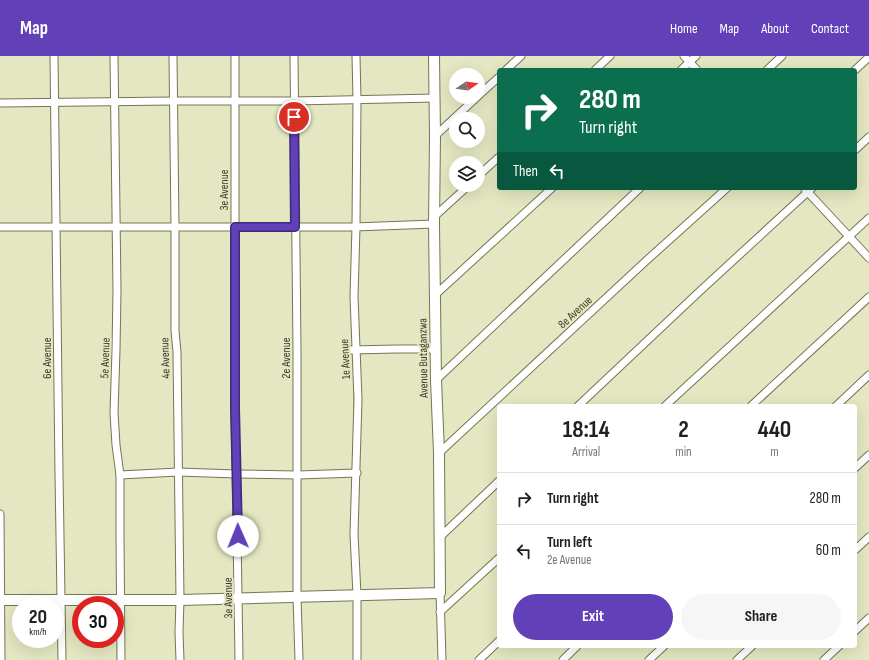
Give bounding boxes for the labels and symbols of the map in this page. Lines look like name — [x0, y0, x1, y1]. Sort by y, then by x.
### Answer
north arrow — [449, 68, 485, 104]
pin — [277, 100, 311, 134]
street label: 3e Avenue — [217, 169, 232, 211]
street label: 8e Avenue — [555, 293, 596, 332]
street label: Avenue Butaganzwa — [415, 318, 432, 399]
street label: 6e Avenue — [40, 337, 55, 379]
street label: 5e Avenue — [97, 337, 114, 379]
street label: 4e Avenue — [157, 337, 174, 379]
street label: 2e Avenue — [279, 337, 294, 379]
street label: 1e Avenue — [337, 338, 354, 379]
position arrow — [217, 515, 259, 557]
street label: 3e Avenue — [221, 577, 236, 619]
speed limit sign: 30 — [72, 596, 124, 648]

